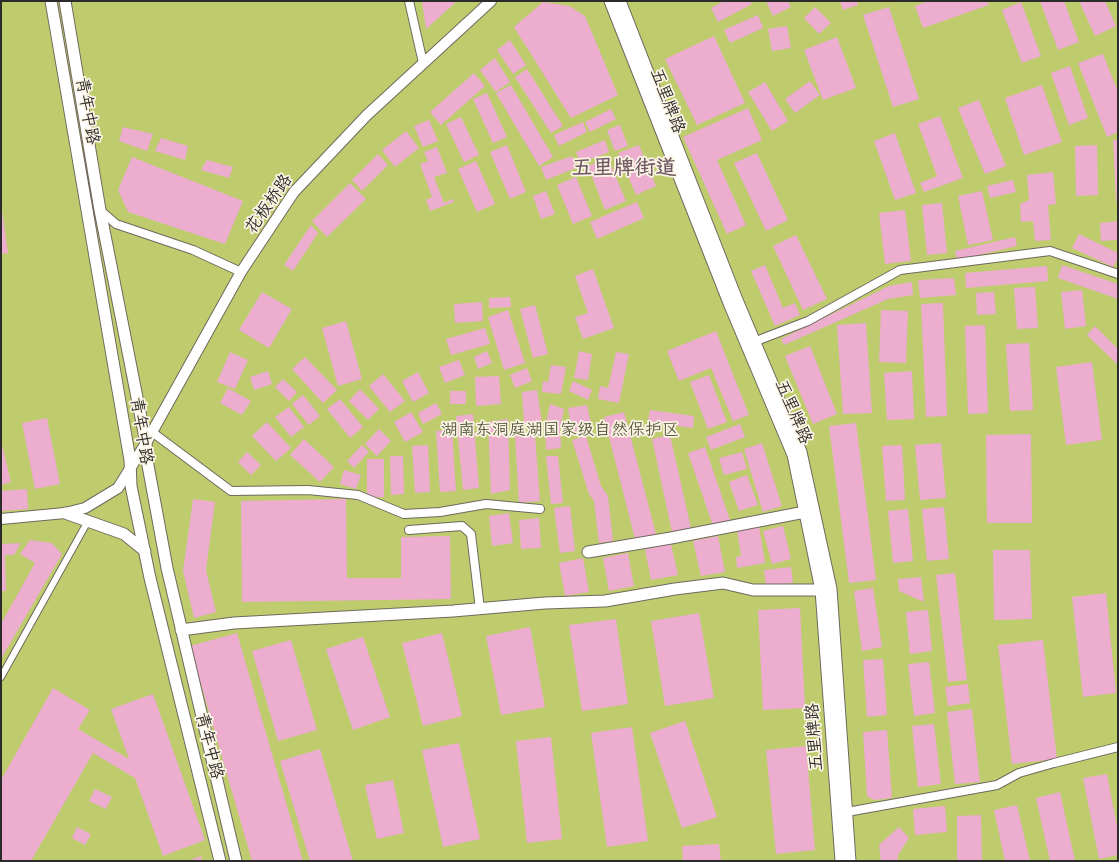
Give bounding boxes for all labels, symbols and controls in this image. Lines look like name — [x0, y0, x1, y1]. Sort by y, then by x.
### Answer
street label: 五里牌路 — [645, 66, 689, 136]
street label: 青年中路 — [71, 76, 103, 146]
district label: 五里牌街道 — [572, 155, 676, 181]
street label: 花板桥路 — [241, 170, 297, 238]
street label: 五里牌路 — [770, 377, 816, 447]
street label: 青年中路 — [126, 396, 156, 466]
park label: 湖南东洞庭湖国家级自然保护区 — [441, 421, 679, 441]
street label: 五里牌路 — [802, 702, 828, 772]
street label: 青年中路 — [191, 711, 227, 781]

